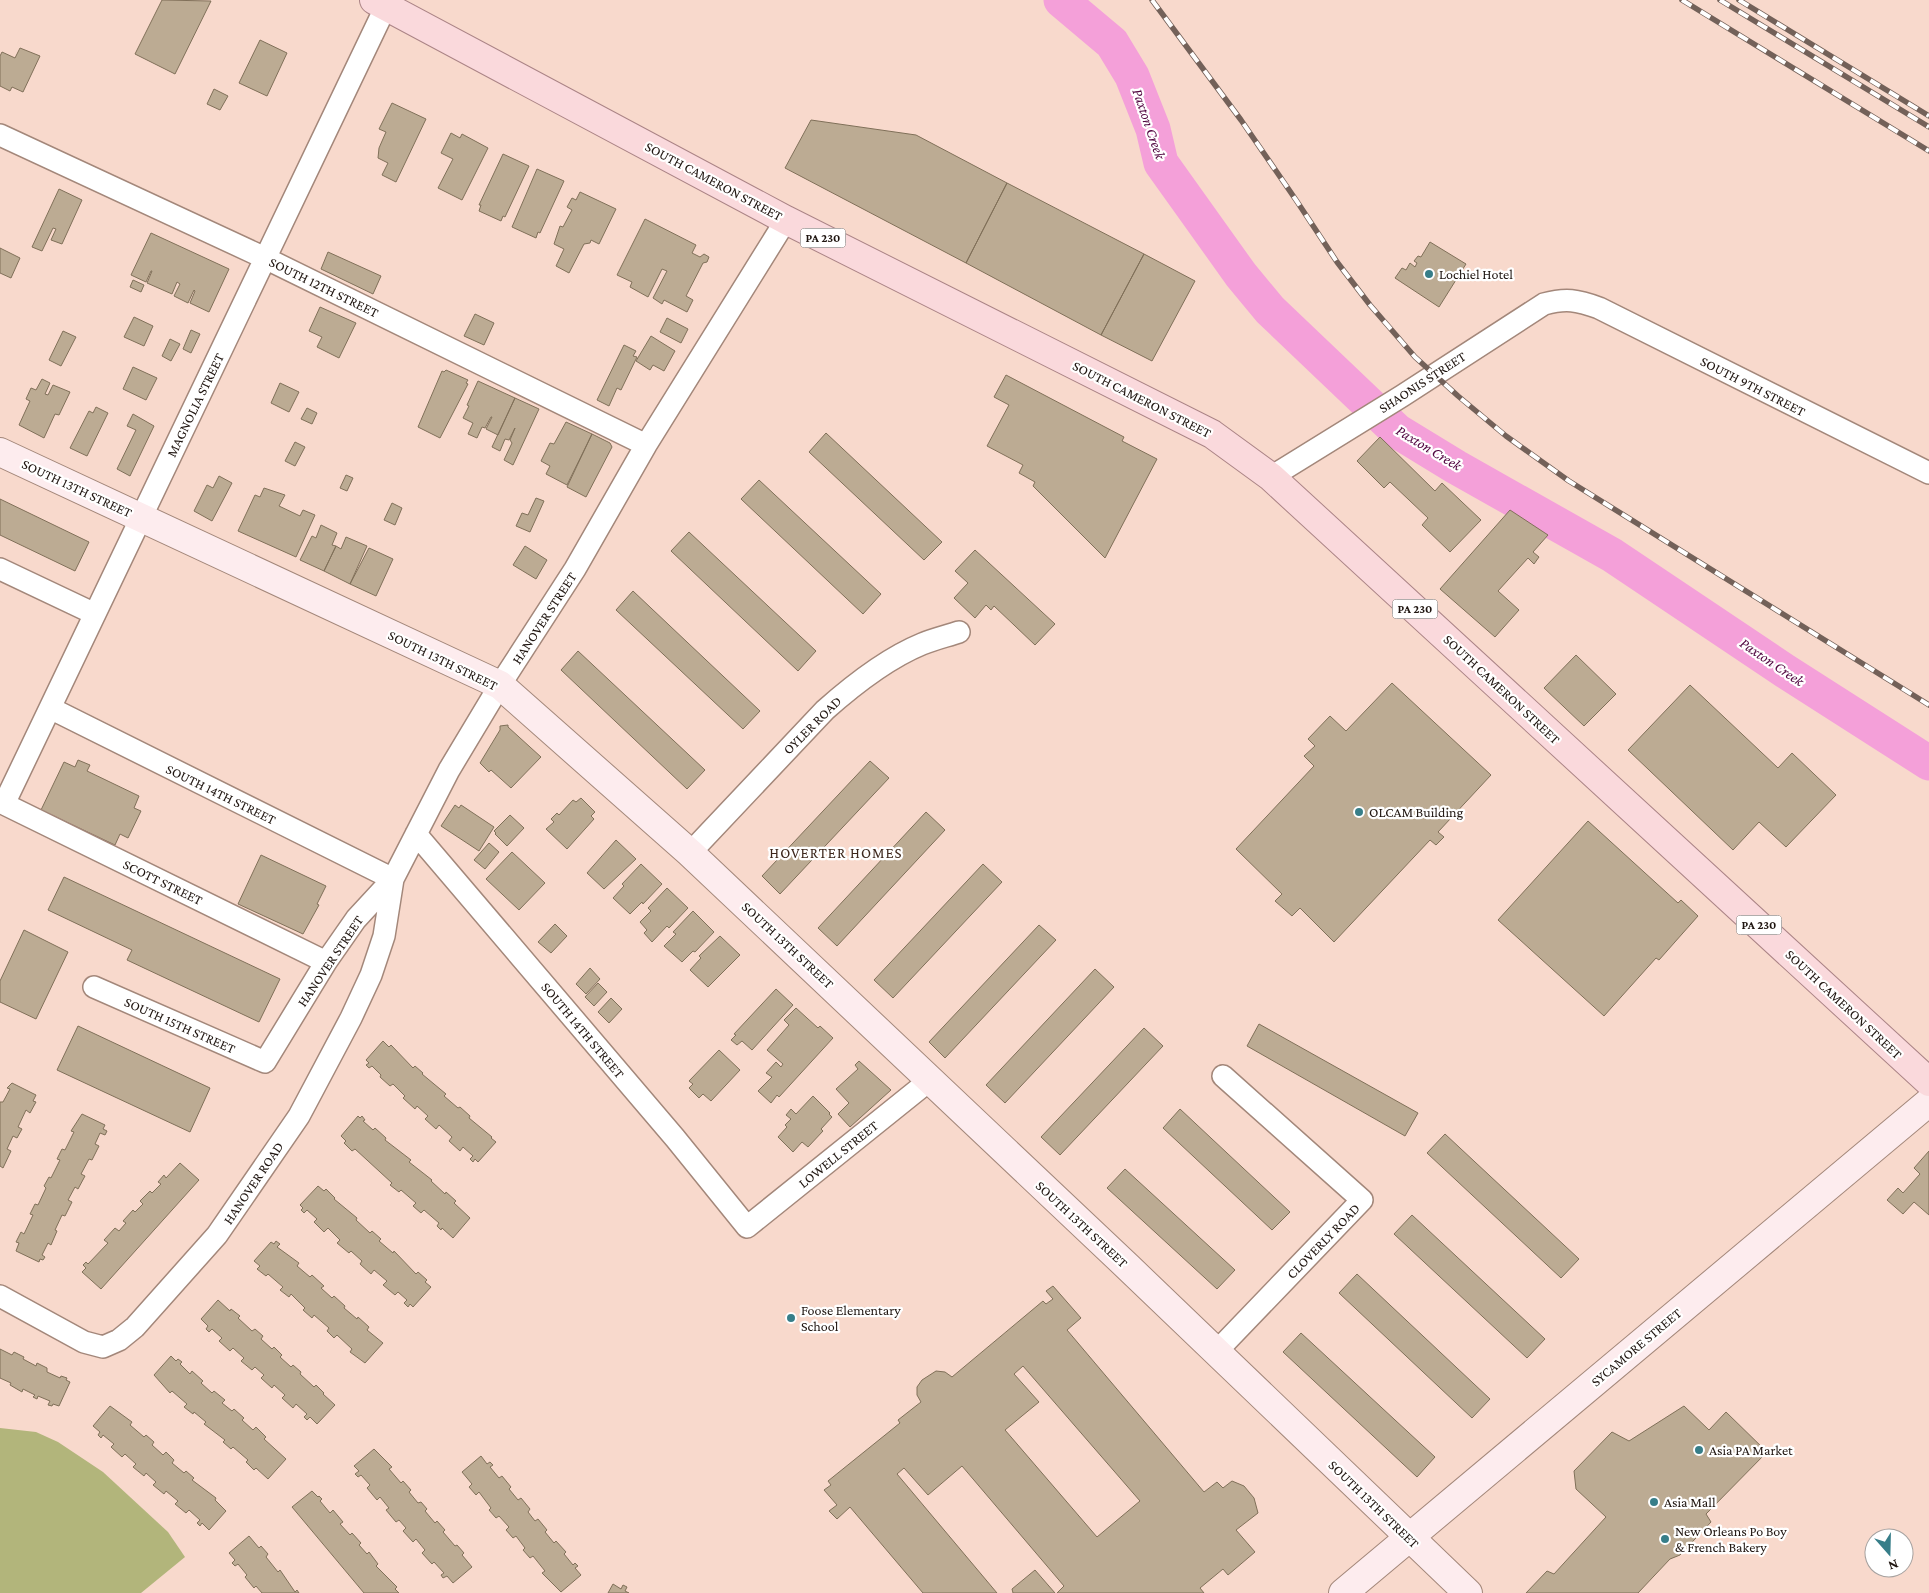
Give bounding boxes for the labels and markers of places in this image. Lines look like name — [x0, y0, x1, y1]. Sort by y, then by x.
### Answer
place label: Lochiel Hotel — [1439, 266, 1513, 282]
marker: Lochiel Hotel — [1423, 268, 1435, 280]
place label: OLCAM Building — [1369, 804, 1464, 820]
marker: OLCAM Building — [1353, 806, 1365, 818]
place label: Foose Elementary School — [801, 1302, 901, 1334]
marker: Foose Elementary School — [785, 1312, 797, 1324]
place label: Asia PA Market — [1709, 1442, 1793, 1458]
marker: Asia PA Market — [1693, 1444, 1705, 1456]
place label: Asia Mall — [1664, 1494, 1716, 1510]
marker: Asia Mall — [1648, 1496, 1660, 1508]
place label: New Orleans Po Boy & French Bakery — [1675, 1523, 1787, 1555]
marker: New Orleans Po Boy & French Bakery — [1659, 1533, 1671, 1545]

